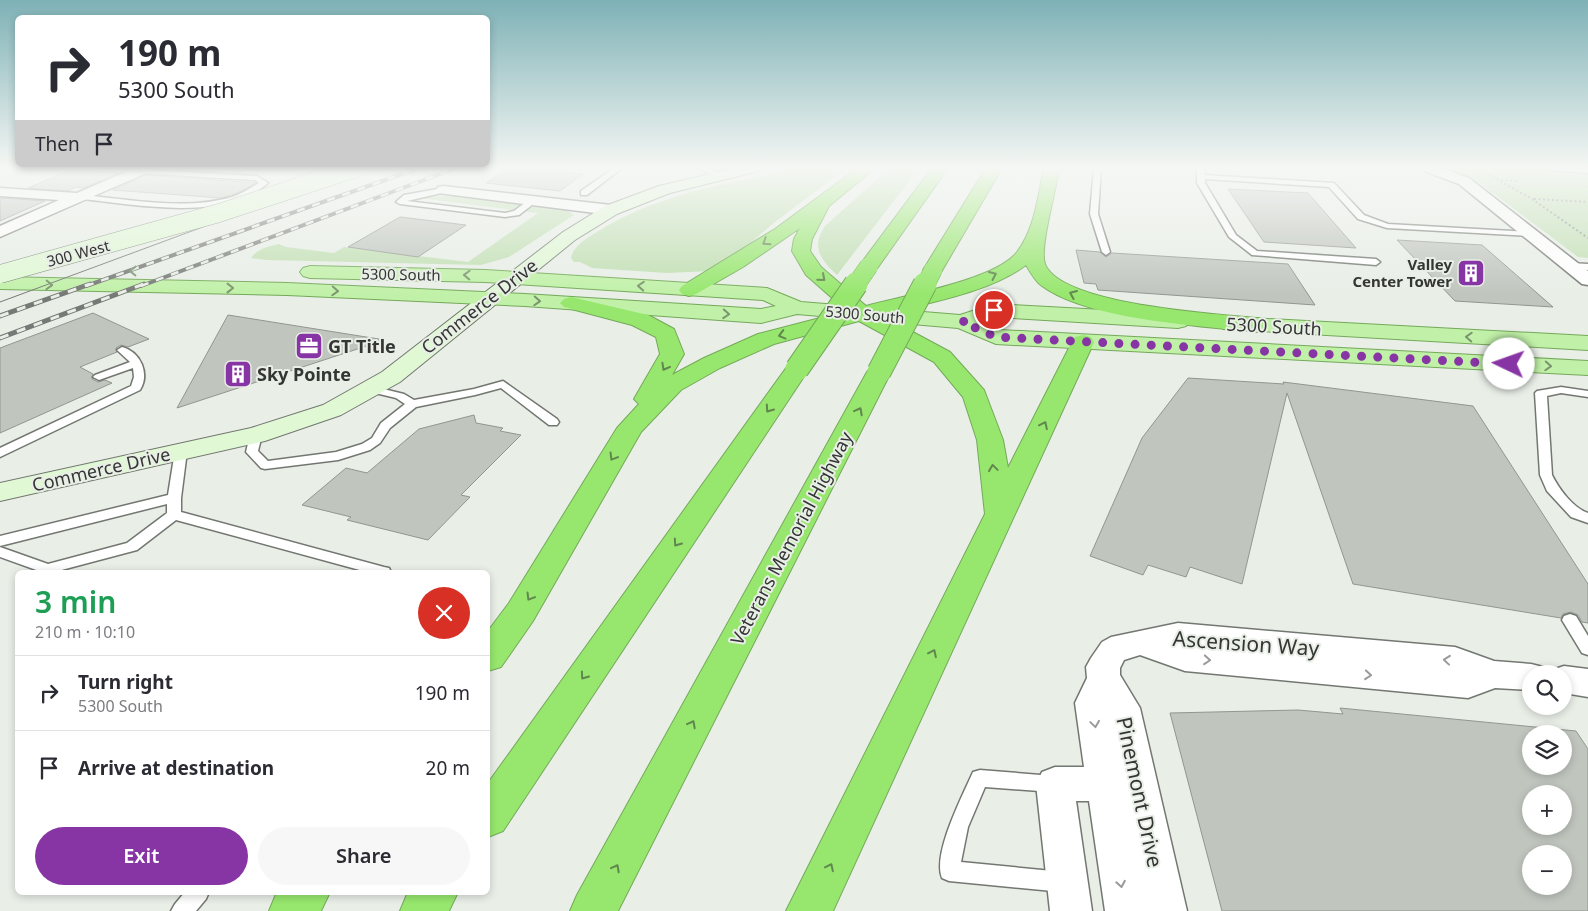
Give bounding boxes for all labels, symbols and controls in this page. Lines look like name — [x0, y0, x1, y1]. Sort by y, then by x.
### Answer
text: 190 m — [118, 29, 221, 76]
icon: right — [35, 35, 100, 100]
text: 5300 South — [118, 74, 235, 104]
icon: arrive — [90, 130, 118, 158]
text: Then — [35, 131, 80, 157]
street label: 300 West — [44, 235, 112, 271]
one-way arrow — [762, 236, 771, 245]
street label: Commerce Drive — [416, 253, 542, 359]
place label: Valley Center Tower — [1352, 254, 1452, 291]
building icon: Valley Center Tower — [1456, 258, 1486, 288]
street label: 5300 South — [361, 263, 441, 285]
one-way arrow — [129, 266, 137, 276]
one-way arrow — [462, 270, 470, 281]
one-way arrow — [816, 272, 825, 281]
one-way arrow — [988, 272, 997, 282]
one-way arrow — [45, 280, 53, 290]
one-way arrow — [637, 281, 645, 292]
one-way arrow — [227, 283, 235, 293]
one-way arrow — [332, 286, 339, 296]
pin — [973, 289, 1015, 331]
one-way arrow — [1069, 290, 1078, 300]
one-way arrow — [534, 296, 542, 307]
icon: arrive — [980, 296, 1008, 324]
street label: 5300 South — [825, 301, 905, 327]
one-way arrow — [723, 308, 731, 319]
street label: 5300 South — [1226, 312, 1322, 340]
one-way arrow — [778, 329, 786, 340]
office icon: GT Title — [294, 331, 324, 361]
one-way arrow — [1465, 332, 1473, 343]
place label: GT Title — [328, 334, 396, 358]
position arrow — [1482, 337, 1534, 389]
building icon: Sky Pointe — [223, 359, 253, 389]
one-way arrow — [1544, 360, 1552, 371]
one-way arrow — [661, 361, 671, 370]
place label: Sky Pointe — [257, 362, 351, 386]
one-way arrow — [766, 403, 775, 413]
one-way arrow — [853, 407, 863, 416]
one-way arrow — [1037, 421, 1048, 430]
street label: Veterans Memorial Highway — [725, 427, 858, 649]
street label: Commerce Drive — [30, 441, 172, 497]
one-way arrow — [609, 452, 619, 461]
one-way arrow — [989, 464, 999, 472]
one-way arrow — [674, 537, 683, 546]
text: 3 min — [35, 581, 116, 622]
button: close — [418, 587, 470, 639]
one-way arrow — [526, 591, 536, 600]
text: 210 m · 10:10 — [35, 621, 135, 643]
street label: Ascension Way — [1172, 624, 1320, 662]
one-way arrow — [927, 649, 938, 658]
one-way arrow — [1203, 654, 1211, 665]
one-way arrow — [1443, 654, 1451, 665]
map controls — [1522, 665, 1572, 895]
button: search — [1522, 665, 1572, 715]
text: Turn right — [78, 669, 173, 695]
one-way arrow — [1365, 669, 1373, 680]
one-way arrow — [581, 671, 590, 680]
icon: right — [35, 679, 63, 707]
text: 190 m — [415, 680, 470, 706]
text: 5300 South — [78, 695, 163, 717]
street label: Pinemont Drive — [1110, 714, 1170, 870]
one-way arrow — [1089, 720, 1099, 728]
one-way arrow — [686, 721, 696, 730]
button: layers — [1522, 725, 1572, 775]
icon: arrive — [35, 754, 63, 782]
text: Arrive at destination — [78, 755, 274, 781]
text: 20 m — [426, 755, 470, 781]
button: + — [1522, 785, 1572, 835]
button: Exit — [35, 827, 248, 885]
button: Share — [258, 827, 470, 885]
button: − — [1522, 845, 1572, 895]
one-way arrow — [824, 863, 834, 872]
one-way arrow — [610, 864, 620, 873]
one-way arrow — [1116, 880, 1126, 889]

